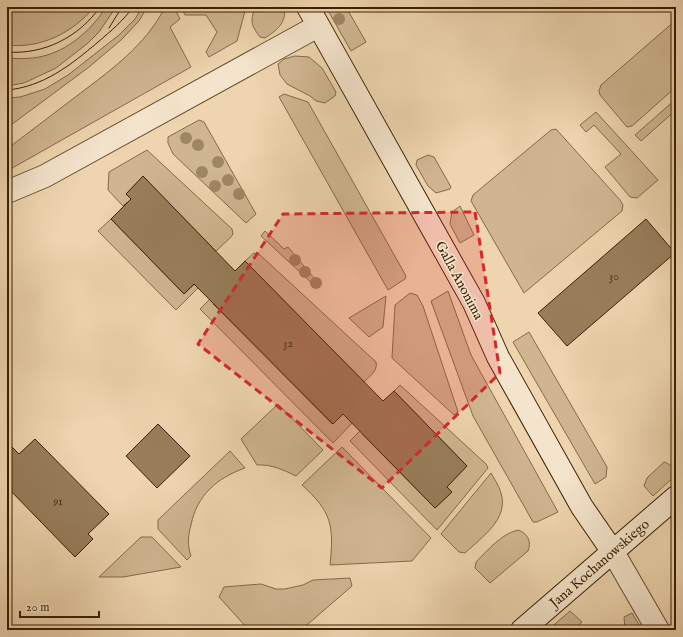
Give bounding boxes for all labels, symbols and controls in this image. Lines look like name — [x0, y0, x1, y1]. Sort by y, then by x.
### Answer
street label: Galla Anonima — [431, 238, 488, 324]
house number: 30 — [609, 269, 619, 284]
house number: 32 — [283, 336, 293, 351]
house number: 91 — [52, 494, 63, 509]
street label: Jana Kochanowskiego — [544, 515, 654, 613]
scale bar — [20, 593, 99, 619]
text: 20 m — [26, 600, 49, 615]

